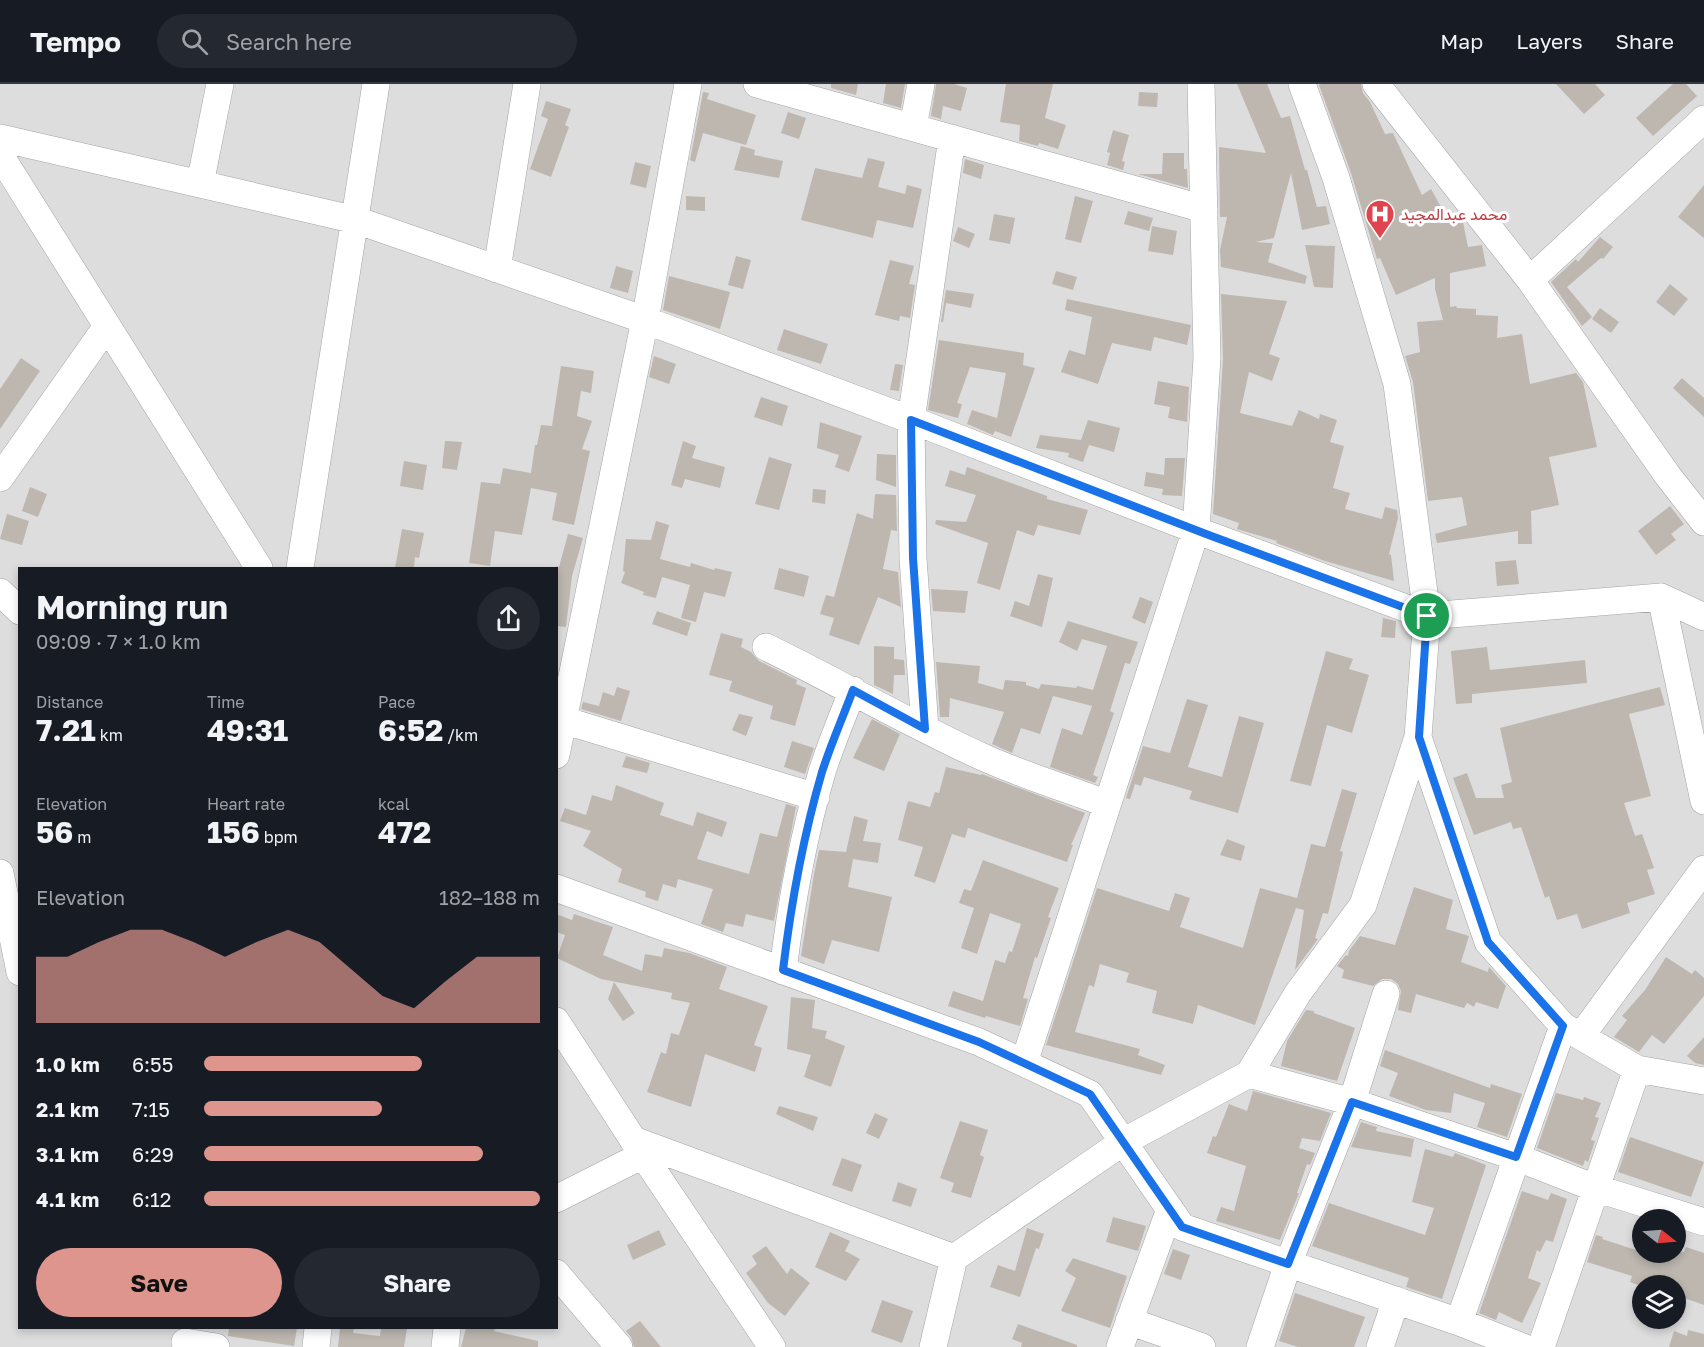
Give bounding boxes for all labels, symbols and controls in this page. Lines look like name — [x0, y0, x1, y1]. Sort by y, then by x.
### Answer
search box — [157, 14, 577, 68]
text: Tempo — [30, 25, 121, 58]
icon: search — [178, 25, 211, 58]
text: Search here — [226, 28, 352, 55]
text: Map — [1440, 28, 1483, 54]
text: Layers — [1516, 28, 1583, 54]
text: Share — [1616, 28, 1674, 54]
hospital icon: محمد عبدالمجيد — [1364, 198, 1396, 240]
place label: محمد عبدالمجيد — [1401, 204, 1507, 224]
text: Morning run — [36, 587, 228, 626]
button: share — [477, 587, 540, 650]
pin — [1401, 590, 1452, 641]
icon: arrive — [1410, 599, 1443, 632]
text: 09:09 · 7 × 1.0 km — [36, 629, 201, 653]
text: Distance — [36, 692, 103, 712]
text: Time — [207, 692, 245, 712]
text: Pace — [378, 692, 415, 712]
text: 7.21 — [36, 712, 96, 748]
text: 49:31 — [207, 712, 288, 748]
text: 6:52 — [378, 712, 443, 748]
text: km — [96, 725, 123, 745]
text: /km — [443, 725, 478, 745]
text: Elevation — [36, 794, 107, 814]
text: Heart rate — [207, 794, 285, 814]
text: kcal — [378, 794, 410, 814]
text: 56 — [36, 814, 73, 850]
text: 156 — [207, 814, 260, 850]
text: 472 — [378, 814, 431, 850]
text: m — [73, 827, 92, 847]
text: bpm — [260, 827, 298, 847]
text: Elevation — [36, 885, 125, 909]
text: 182–188 m — [439, 885, 540, 909]
text: 1.0 km — [36, 1052, 100, 1076]
text: 6:55 — [132, 1052, 173, 1076]
text: 2.1 km — [36, 1097, 99, 1121]
text: 7:15 — [132, 1097, 170, 1121]
text: 3.1 km — [36, 1142, 99, 1166]
text: 6:29 — [132, 1142, 174, 1166]
text: 4.1 km — [36, 1187, 99, 1211]
text: 6:12 — [132, 1187, 171, 1211]
north arrow — [1632, 1209, 1686, 1263]
map controls — [1632, 1209, 1686, 1329]
button: Save — [36, 1248, 282, 1317]
button: Share — [294, 1248, 540, 1317]
button: layers — [1632, 1275, 1686, 1329]

